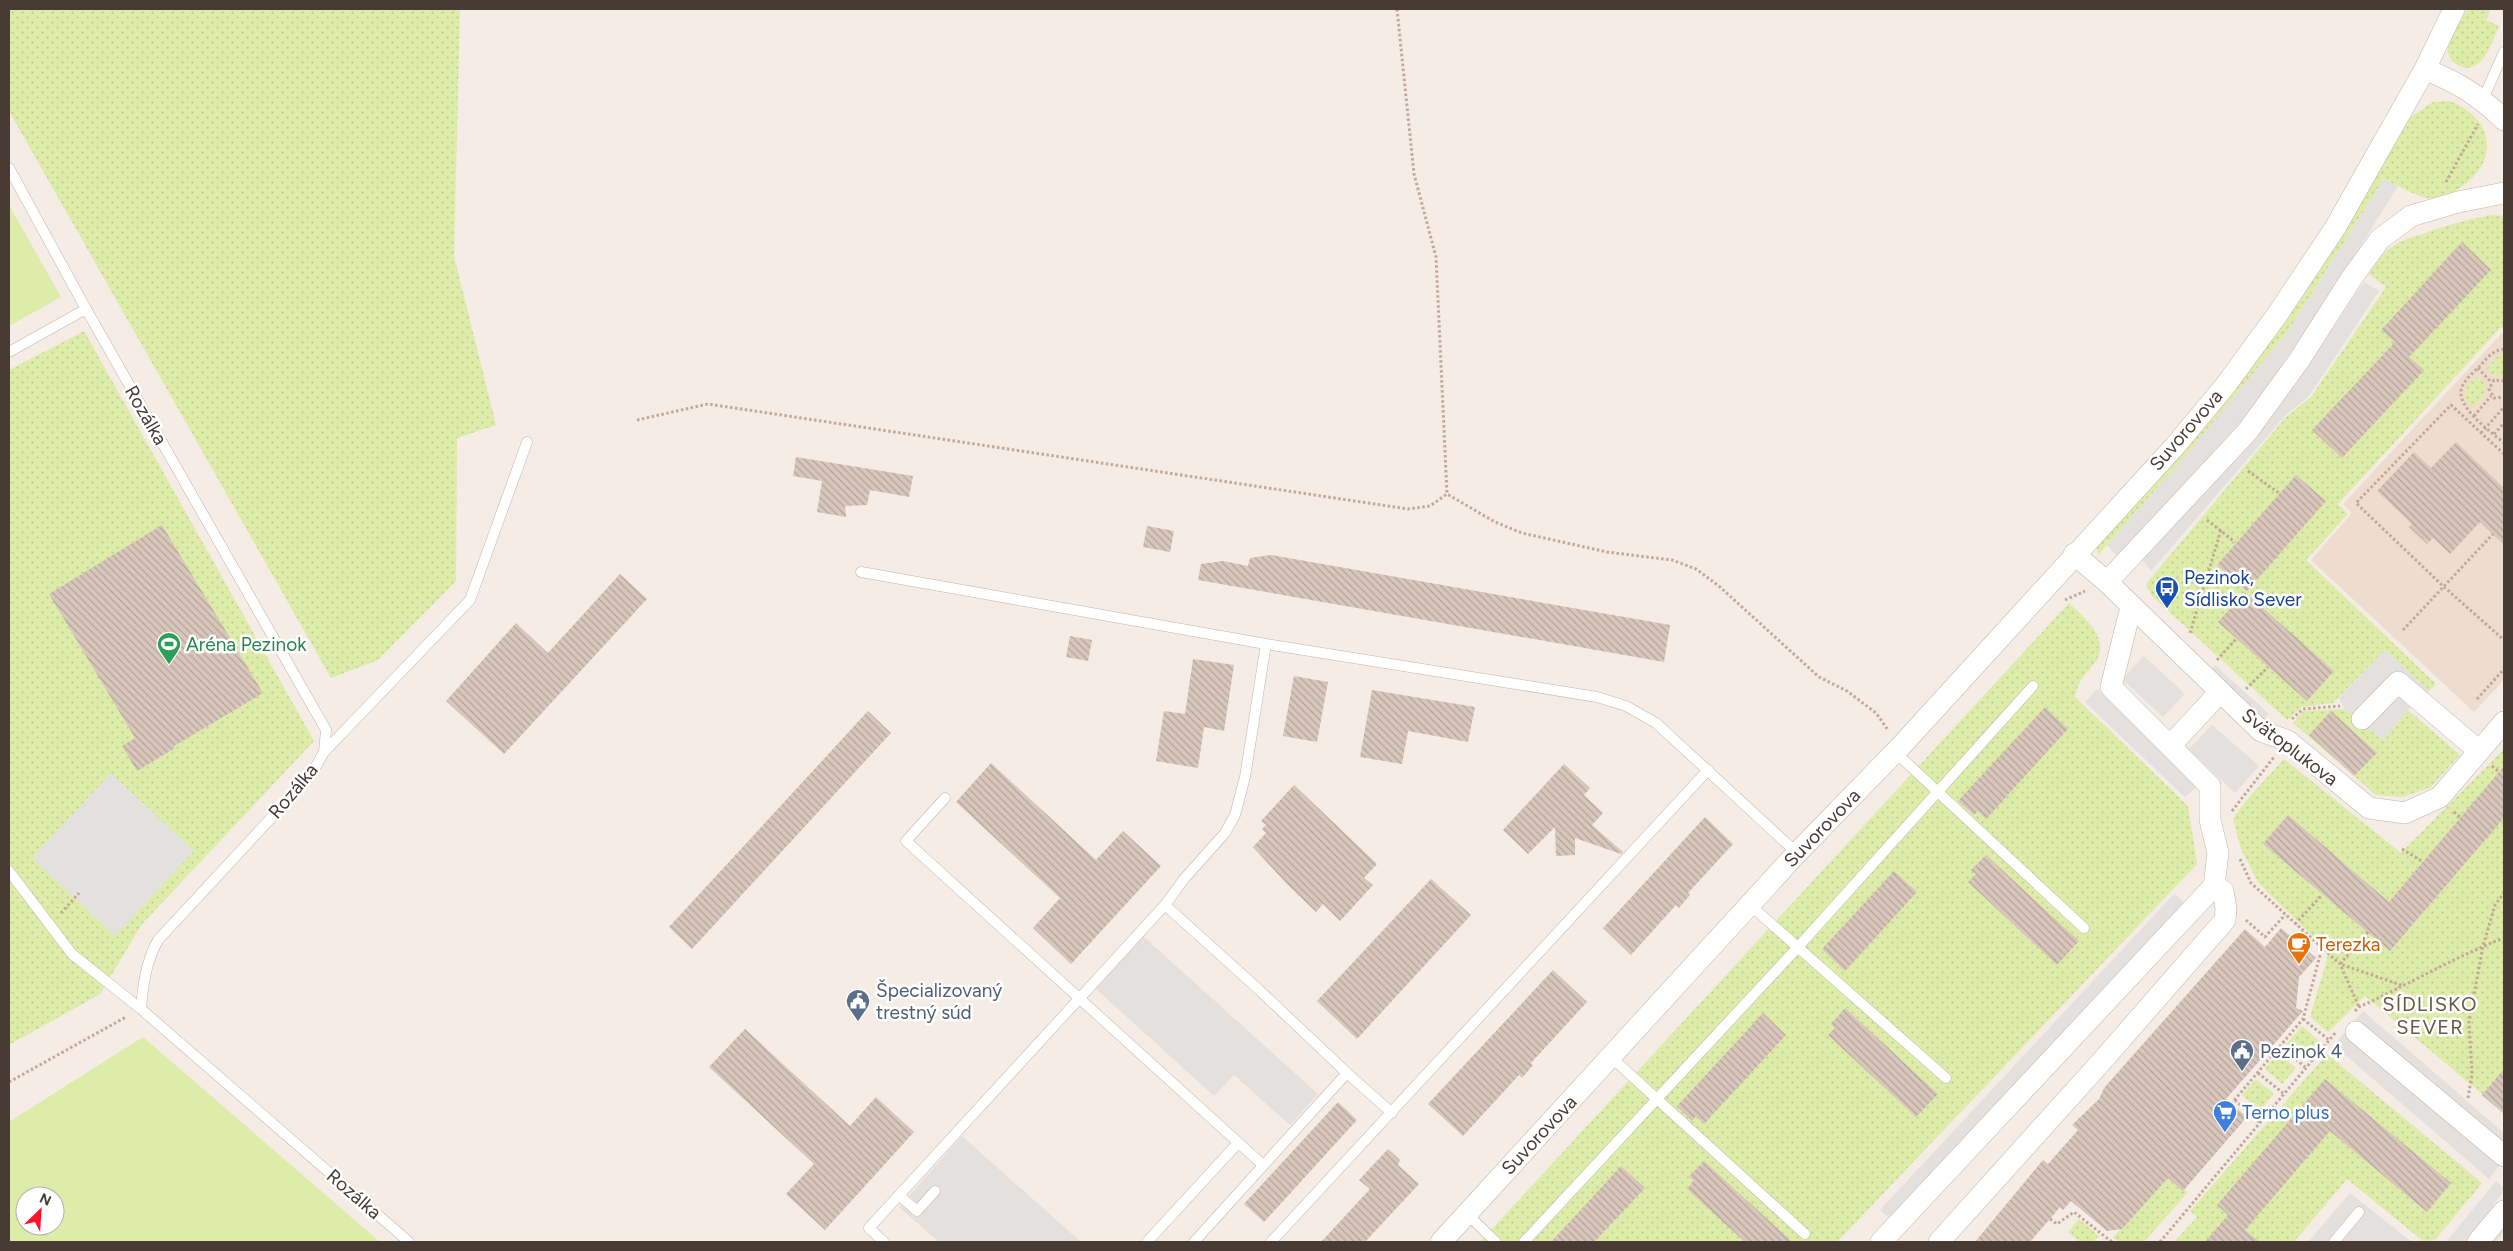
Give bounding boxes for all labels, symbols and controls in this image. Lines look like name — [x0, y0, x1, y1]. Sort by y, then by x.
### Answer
street label: Rozálka — [120, 381, 172, 449]
street label: Suvorovova — [2145, 385, 2227, 475]
place label: Pezinok, Sídlisko Sever — [2184, 566, 2302, 611]
bus stop icon: Pezinok, Sídlisko Sever — [2154, 575, 2180, 609]
sports icon: Aréna Pezinok — [156, 631, 182, 665]
place label: Aréna Pezinok — [186, 633, 307, 656]
street label: Svätoplukova — [2237, 703, 2343, 791]
street label: Rozálka — [263, 759, 323, 823]
street label: Suvorovova — [1779, 784, 1865, 872]
cafe icon: Terezka — [2286, 931, 2312, 965]
place label: Terezka — [2316, 933, 2381, 956]
place label: Špecializovaný trestný súd — [876, 979, 1002, 1024]
public building icon: Špecializovaný trestný súd — [845, 988, 871, 1022]
district label: SÍDLISKO SEVER — [2382, 992, 2478, 1039]
public building icon: Pezinok 4 — [2229, 1038, 2255, 1072]
place label: Pezinok 4 — [2260, 1040, 2342, 1063]
street label: Suvorovova — [1497, 1091, 1581, 1179]
supermarket icon: Terno plus — [2212, 1099, 2238, 1133]
place label: Terno plus — [2242, 1101, 2329, 1124]
street label: Rozálka — [322, 1164, 386, 1224]
north arrow — [15, 1186, 65, 1236]
text: N — [37, 1190, 54, 1210]

